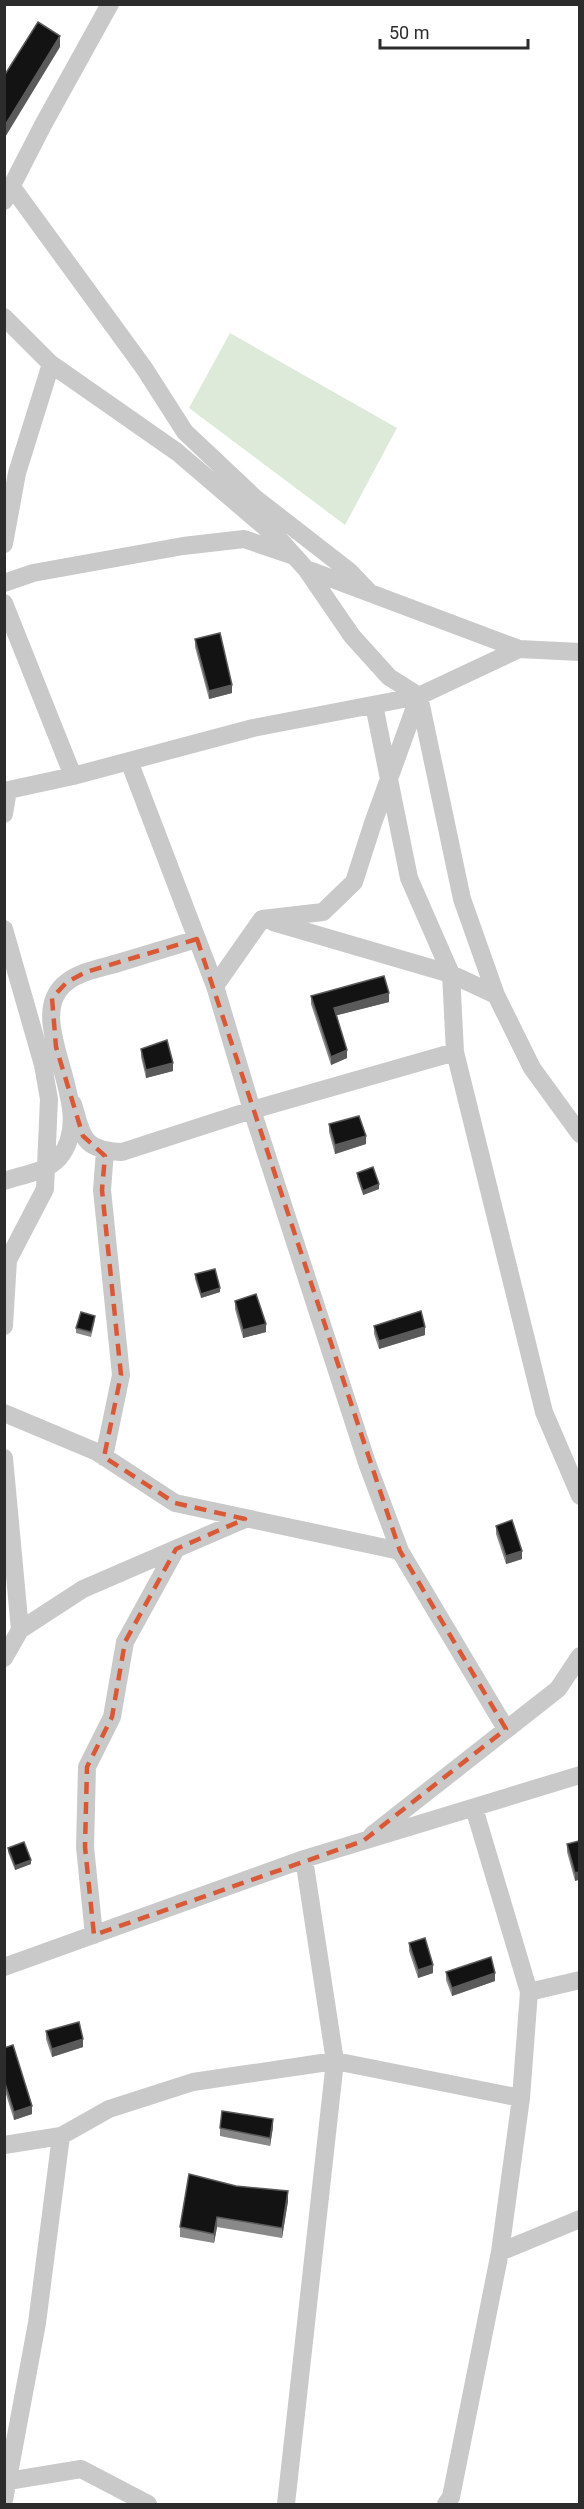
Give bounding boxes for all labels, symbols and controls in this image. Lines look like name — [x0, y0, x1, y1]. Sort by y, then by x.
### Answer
scale bar — [380, 12, 528, 50]
text: 50 m — [389, 22, 429, 43]

